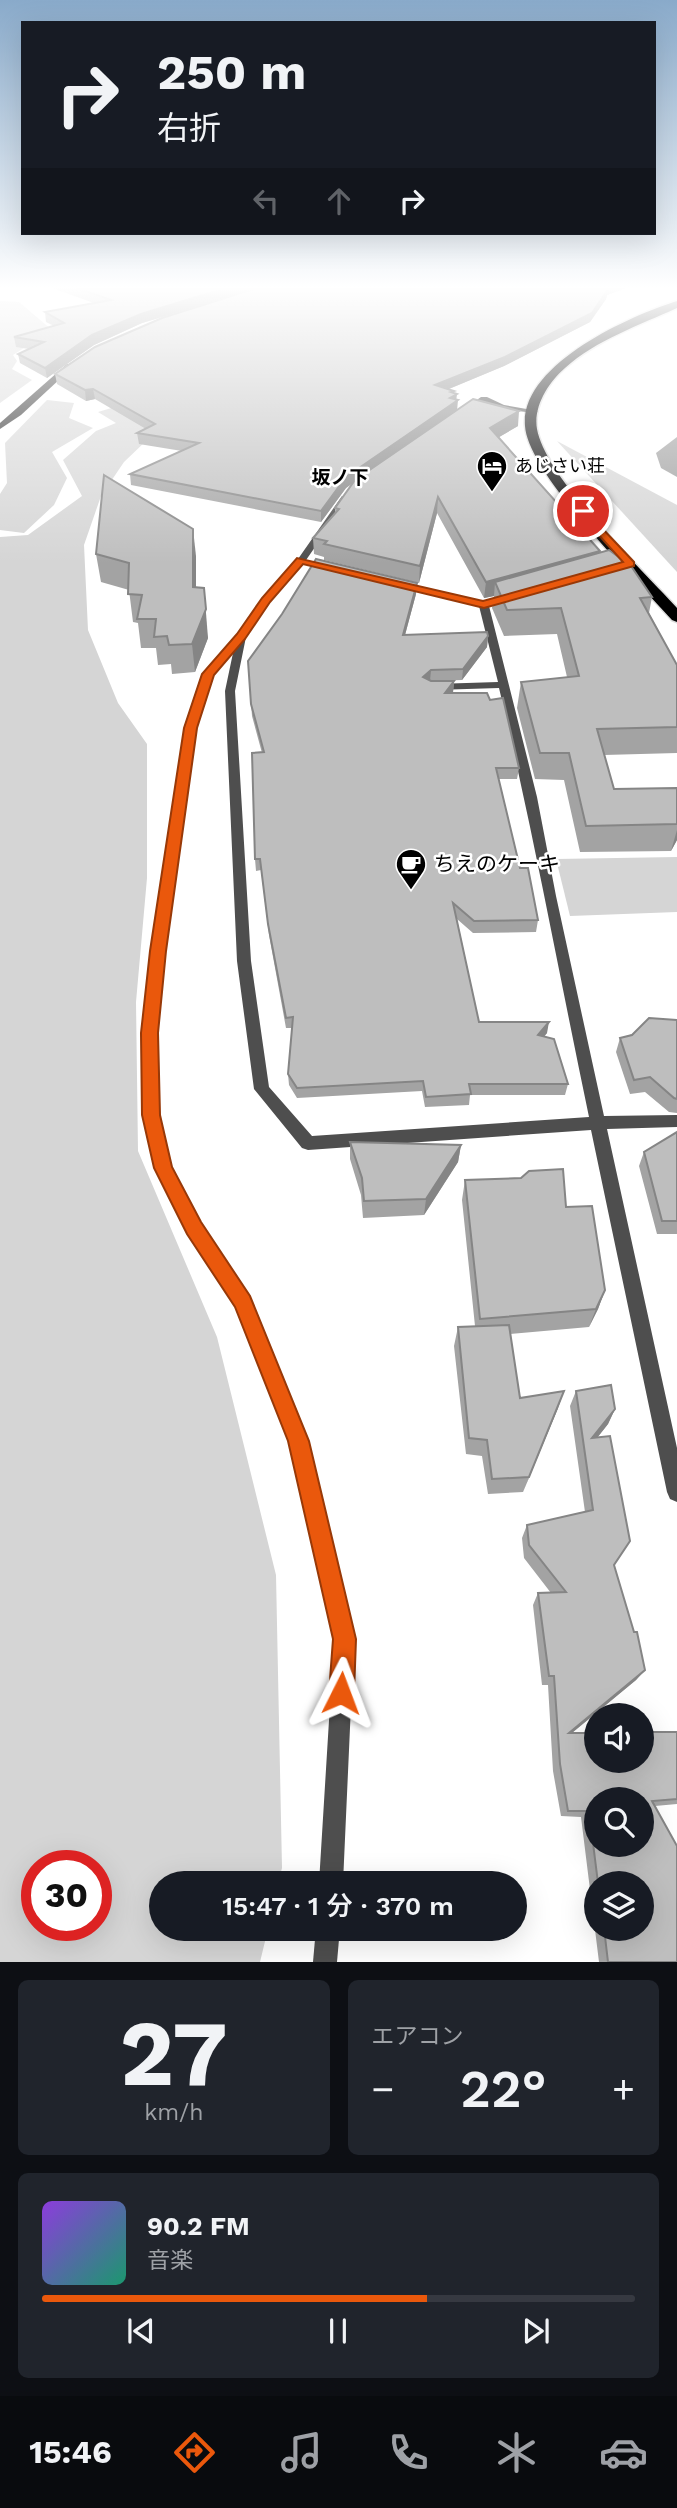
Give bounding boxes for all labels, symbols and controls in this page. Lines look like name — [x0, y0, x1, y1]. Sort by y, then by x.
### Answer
text: 250 m — [157, 43, 306, 101]
icon: right — [42, 49, 133, 140]
text: 右折 — [157, 109, 221, 147]
icon: left — [247, 182, 285, 220]
icon: ahead — [320, 182, 358, 220]
icon: right — [393, 182, 431, 220]
hotel icon: あじさい荘 — [475, 449, 509, 493]
place label: あじさい荘 — [515, 455, 605, 476]
district label: 坂ノ下 — [311, 466, 369, 489]
pin — [553, 481, 613, 541]
icon: arrive — [564, 492, 602, 530]
cafe icon: ちえのケーキ — [394, 847, 428, 891]
place label: ちえのケーキ — [434, 851, 560, 876]
position arrow — [304, 1656, 378, 1730]
map controls — [584, 1703, 654, 1941]
button: sound — [584, 1703, 654, 1773]
button: search — [584, 1787, 654, 1857]
speed limit sign: 30 — [21, 1850, 112, 1941]
button: layers — [584, 1871, 654, 1941]
text: 15:47 · 1 分 · 370 m — [222, 1891, 454, 1921]
text: 27 — [120, 2000, 228, 2107]
text: エアコン — [372, 2023, 464, 2050]
text: 22° — [460, 2059, 547, 2120]
text: − — [372, 2067, 394, 2111]
text: + — [612, 2067, 635, 2111]
text: km/h — [144, 2099, 203, 2126]
text: 90.2 FM — [147, 2211, 250, 2241]
text: 音楽 — [147, 2247, 193, 2274]
icon: previous — [122, 2312, 160, 2350]
icon: pause — [319, 2312, 357, 2350]
icon: next — [517, 2312, 555, 2350]
icon: directions — [170, 2428, 219, 2477]
icon: music — [277, 2428, 326, 2477]
icon: phone — [384, 2428, 433, 2477]
icon: climate — [492, 2428, 541, 2477]
icon: car — [599, 2428, 648, 2477]
text: 15:46 — [29, 2433, 112, 2471]

